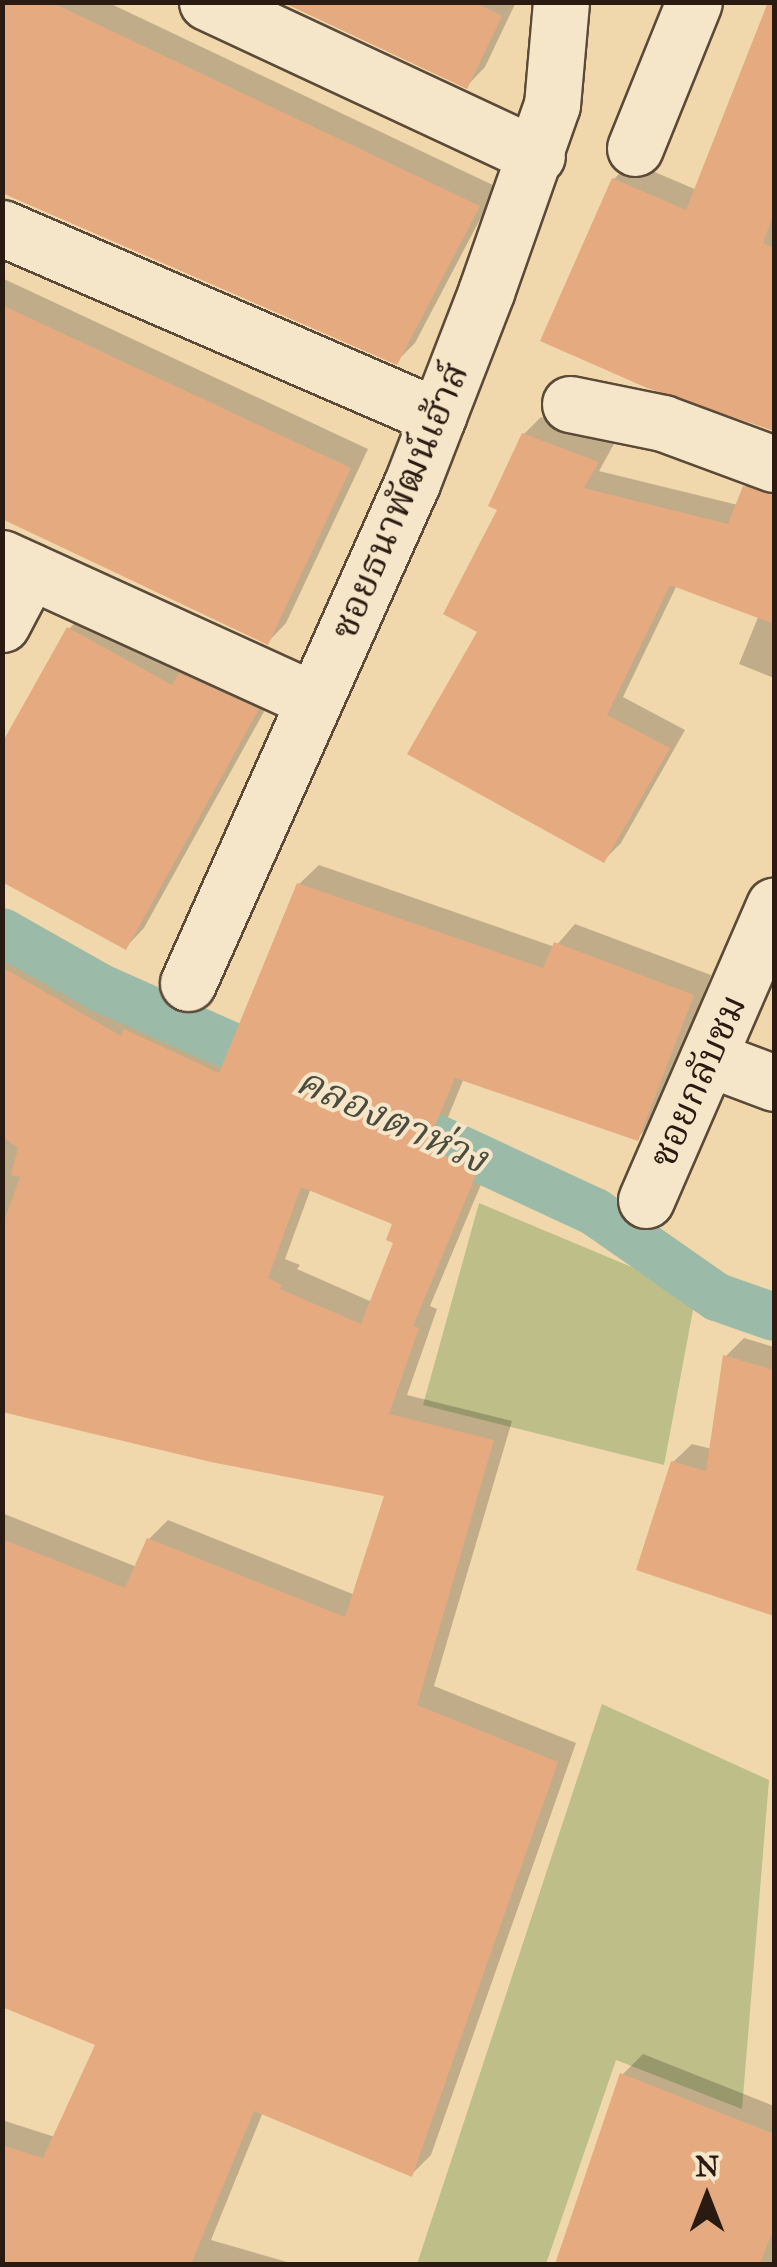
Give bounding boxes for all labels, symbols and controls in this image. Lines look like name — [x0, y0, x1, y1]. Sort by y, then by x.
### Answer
street label: ซอยธนาพัฒน์เฮ้าส์ — [321, 356, 479, 646]
street label: ซอยกลับชม — [640, 987, 756, 1175]
water label: คลองตาห่วง — [289, 1057, 495, 1183]
north arrow — [657, 2147, 757, 2247]
text: N — [695, 2149, 719, 2184]

